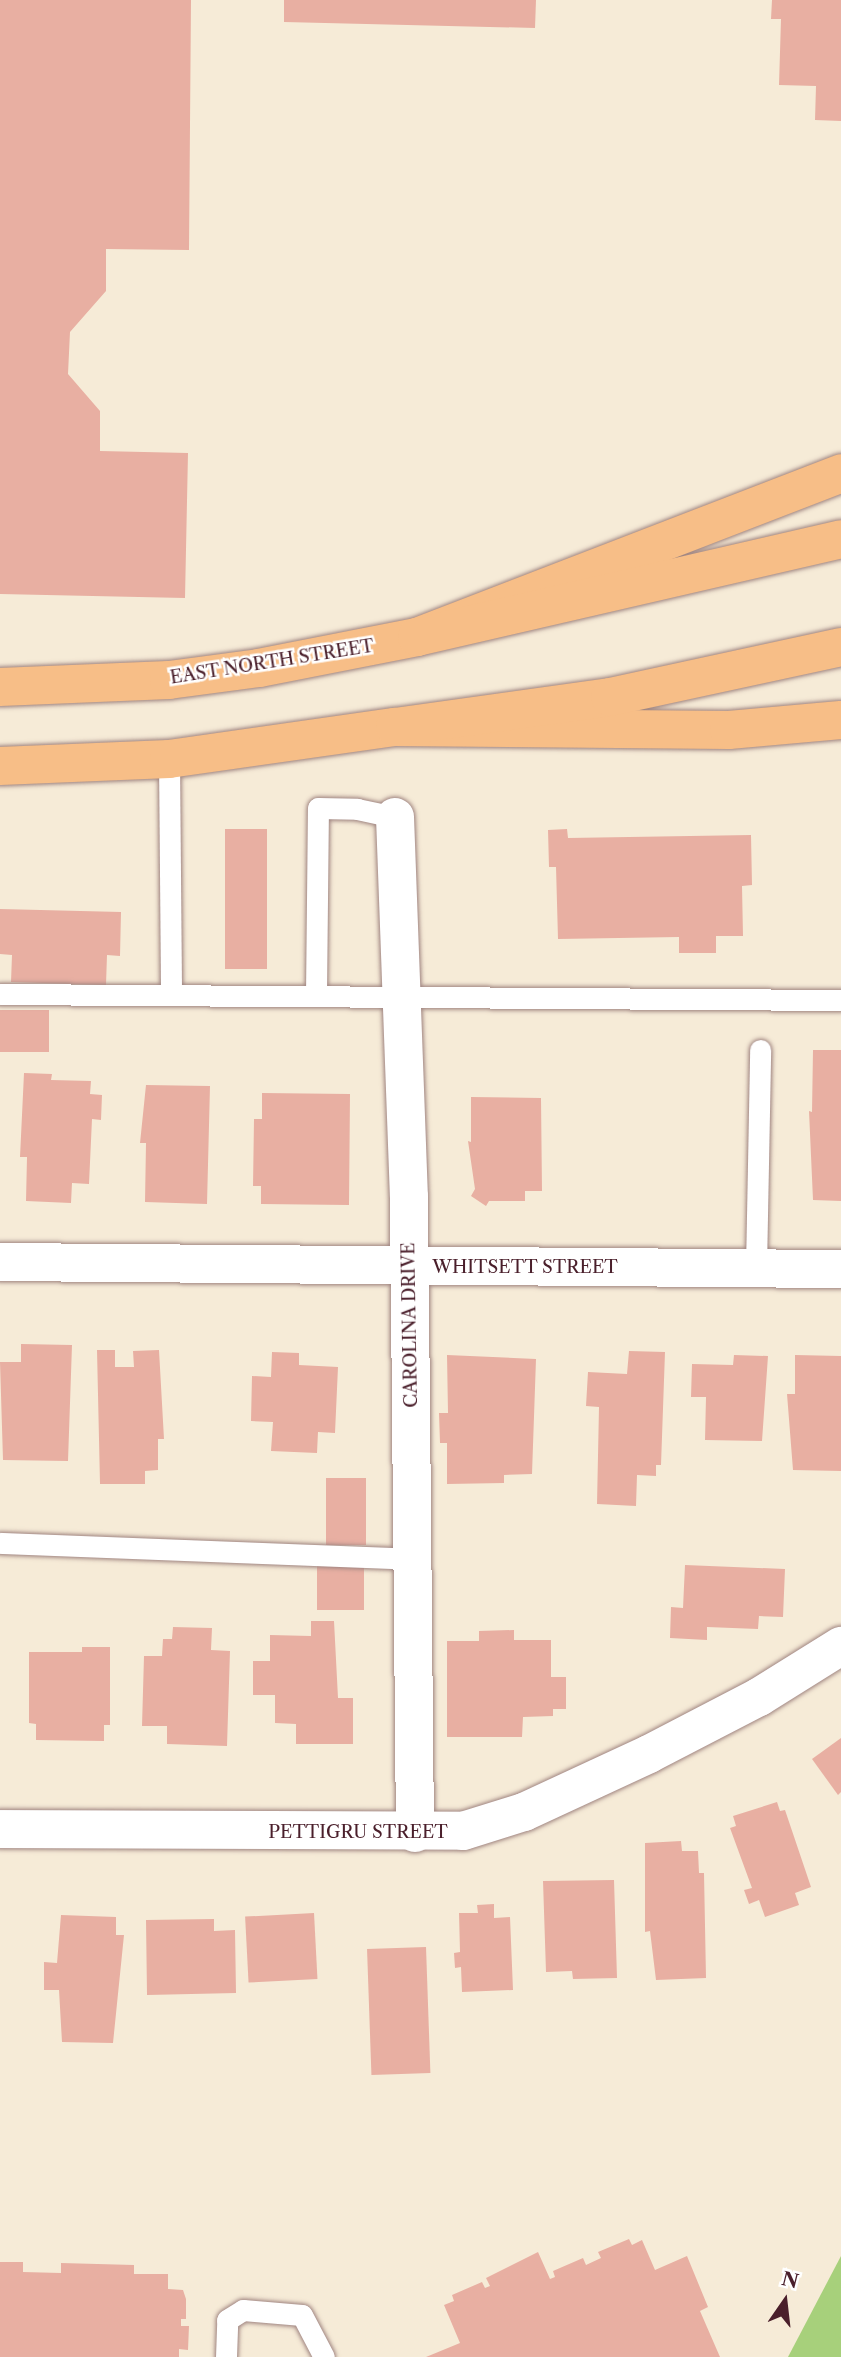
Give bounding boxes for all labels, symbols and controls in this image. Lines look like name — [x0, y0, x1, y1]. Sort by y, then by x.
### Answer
street label: EAST NORTH STREET — [168, 635, 376, 689]
street label: CAROLINA DRIVE — [398, 1242, 422, 1408]
street label: WHITSETT STREET — [432, 1256, 618, 1278]
street label: PETTIGRU STREET — [268, 1821, 448, 1843]
north arrow — [750, 2266, 820, 2336]
text: N — [779, 2267, 801, 2293]

